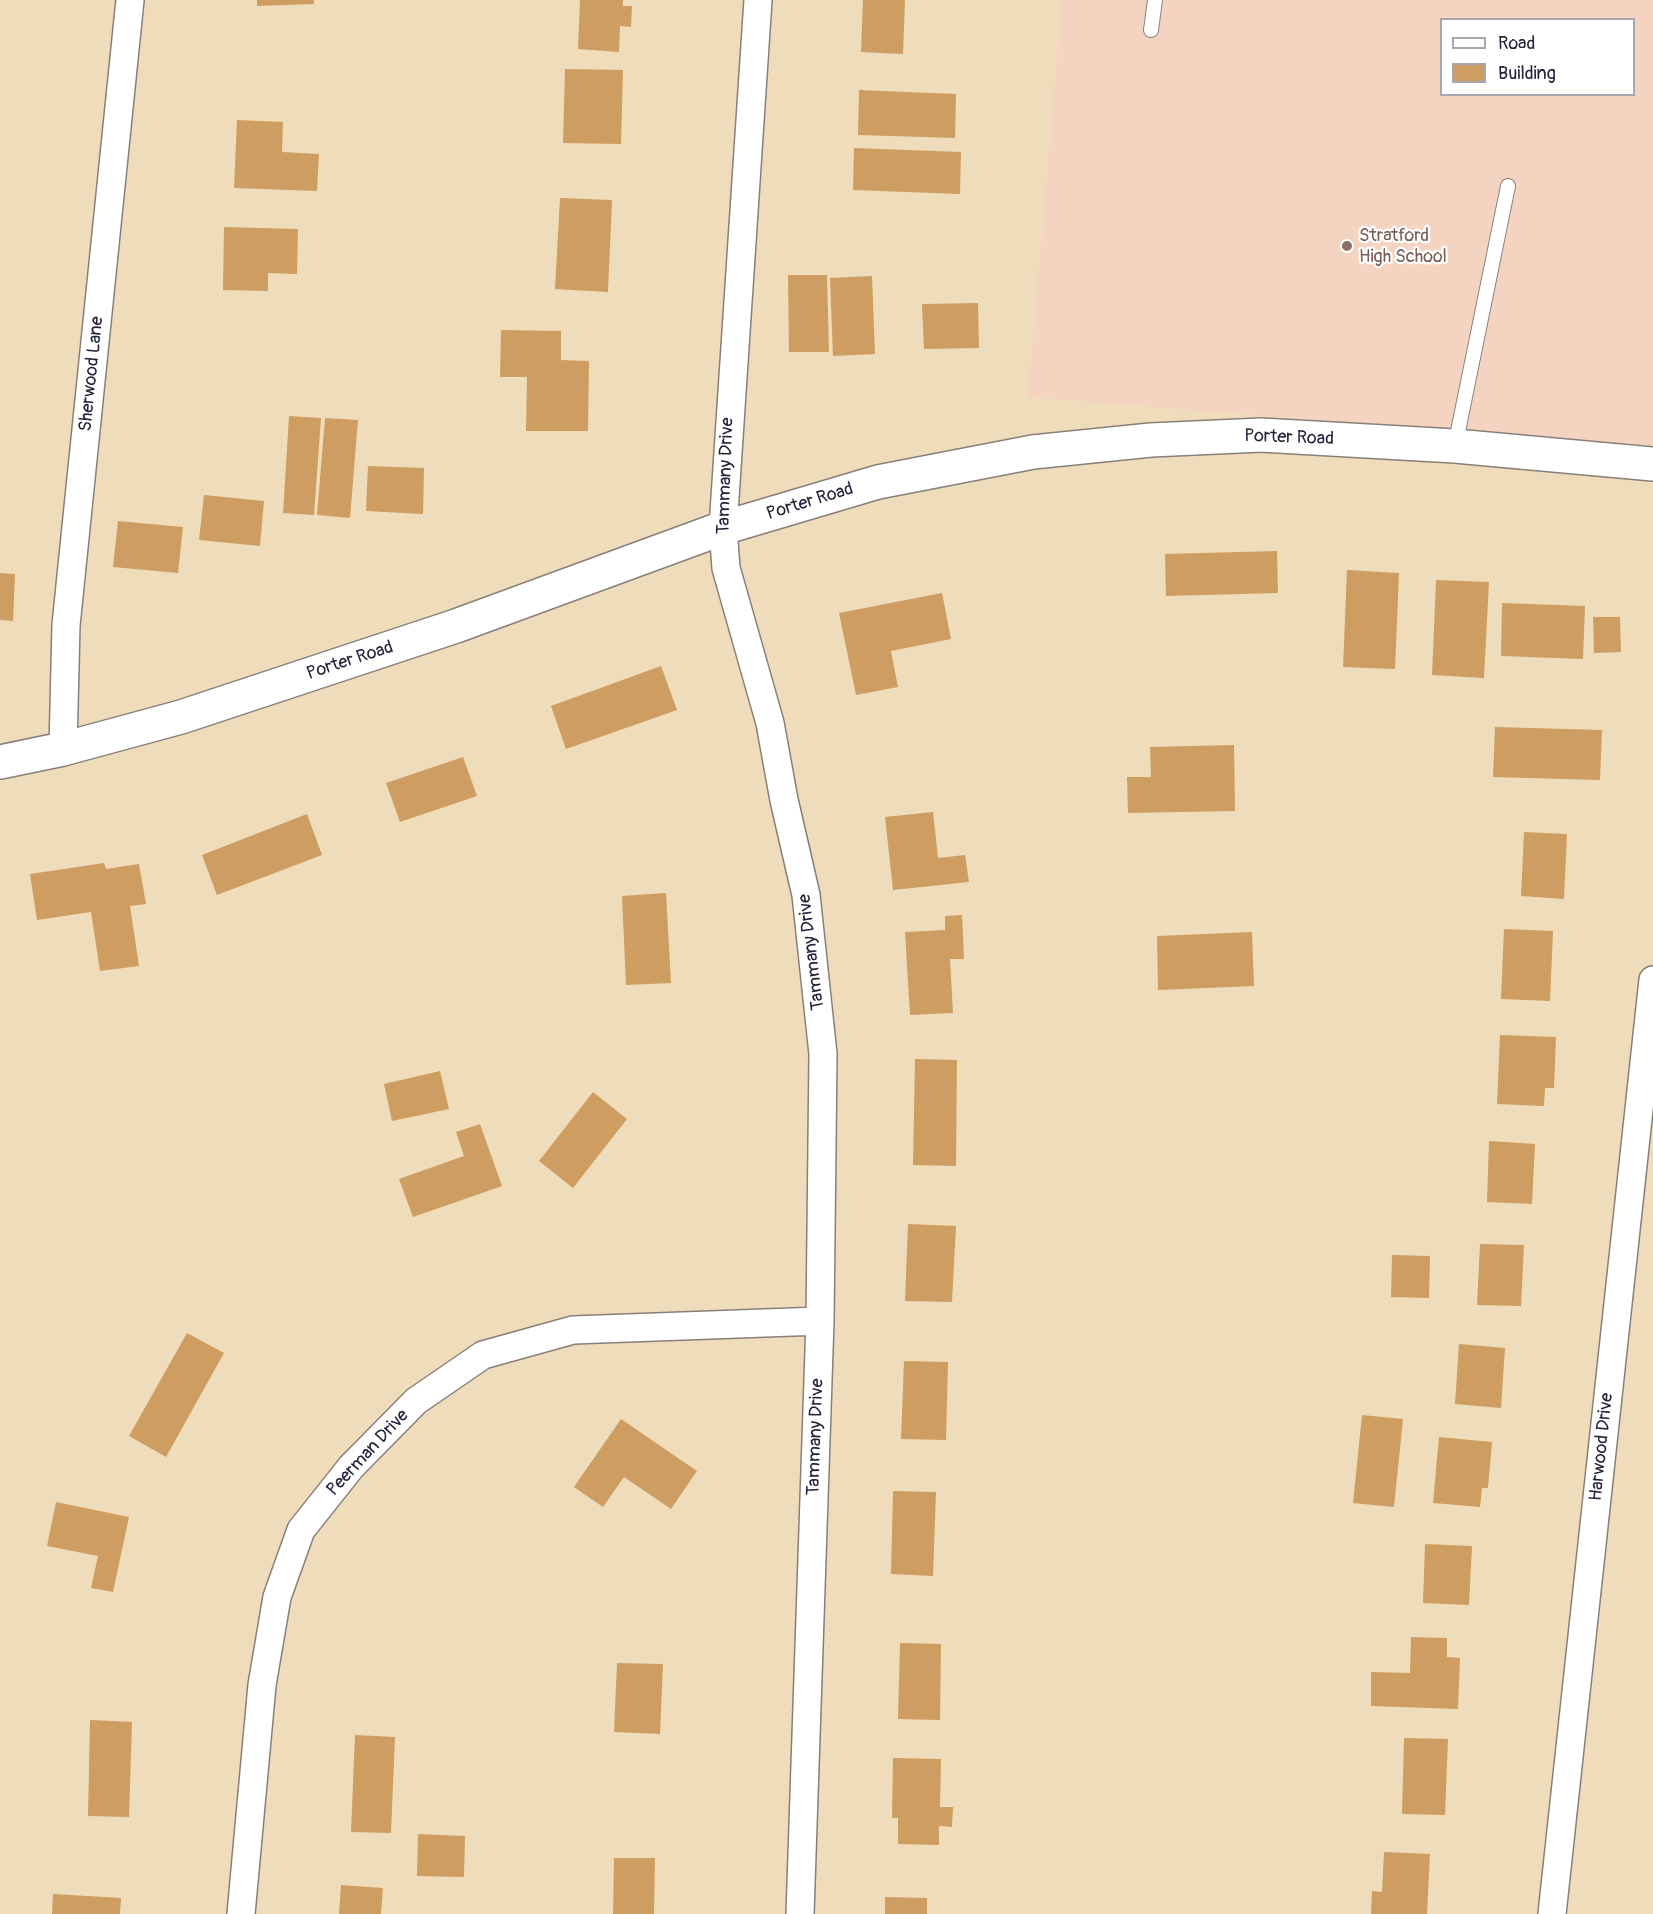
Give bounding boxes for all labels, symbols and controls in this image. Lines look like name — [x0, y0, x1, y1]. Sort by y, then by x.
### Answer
legend — [1440, 18, 1635, 96]
text: Road — [1498, 32, 1535, 55]
text: Building — [1498, 62, 1556, 85]
place label: Stratford High School — [1359, 225, 1447, 268]
marker: Stratford High School — [1340, 239, 1354, 253]
street label: Sherwood Lane — [75, 315, 109, 433]
street label: Tammany Drive — [713, 417, 739, 535]
street label: Porter Road — [1244, 426, 1334, 450]
street label: Porter Road — [764, 479, 856, 525]
street label: Porter Road — [304, 637, 396, 685]
street label: Tammany Drive — [794, 893, 830, 1011]
street label: Tammany Drive — [803, 1378, 829, 1496]
street label: Harwood Drive — [1586, 1392, 1618, 1502]
street label: Peerman Drive — [322, 1405, 414, 1501]

